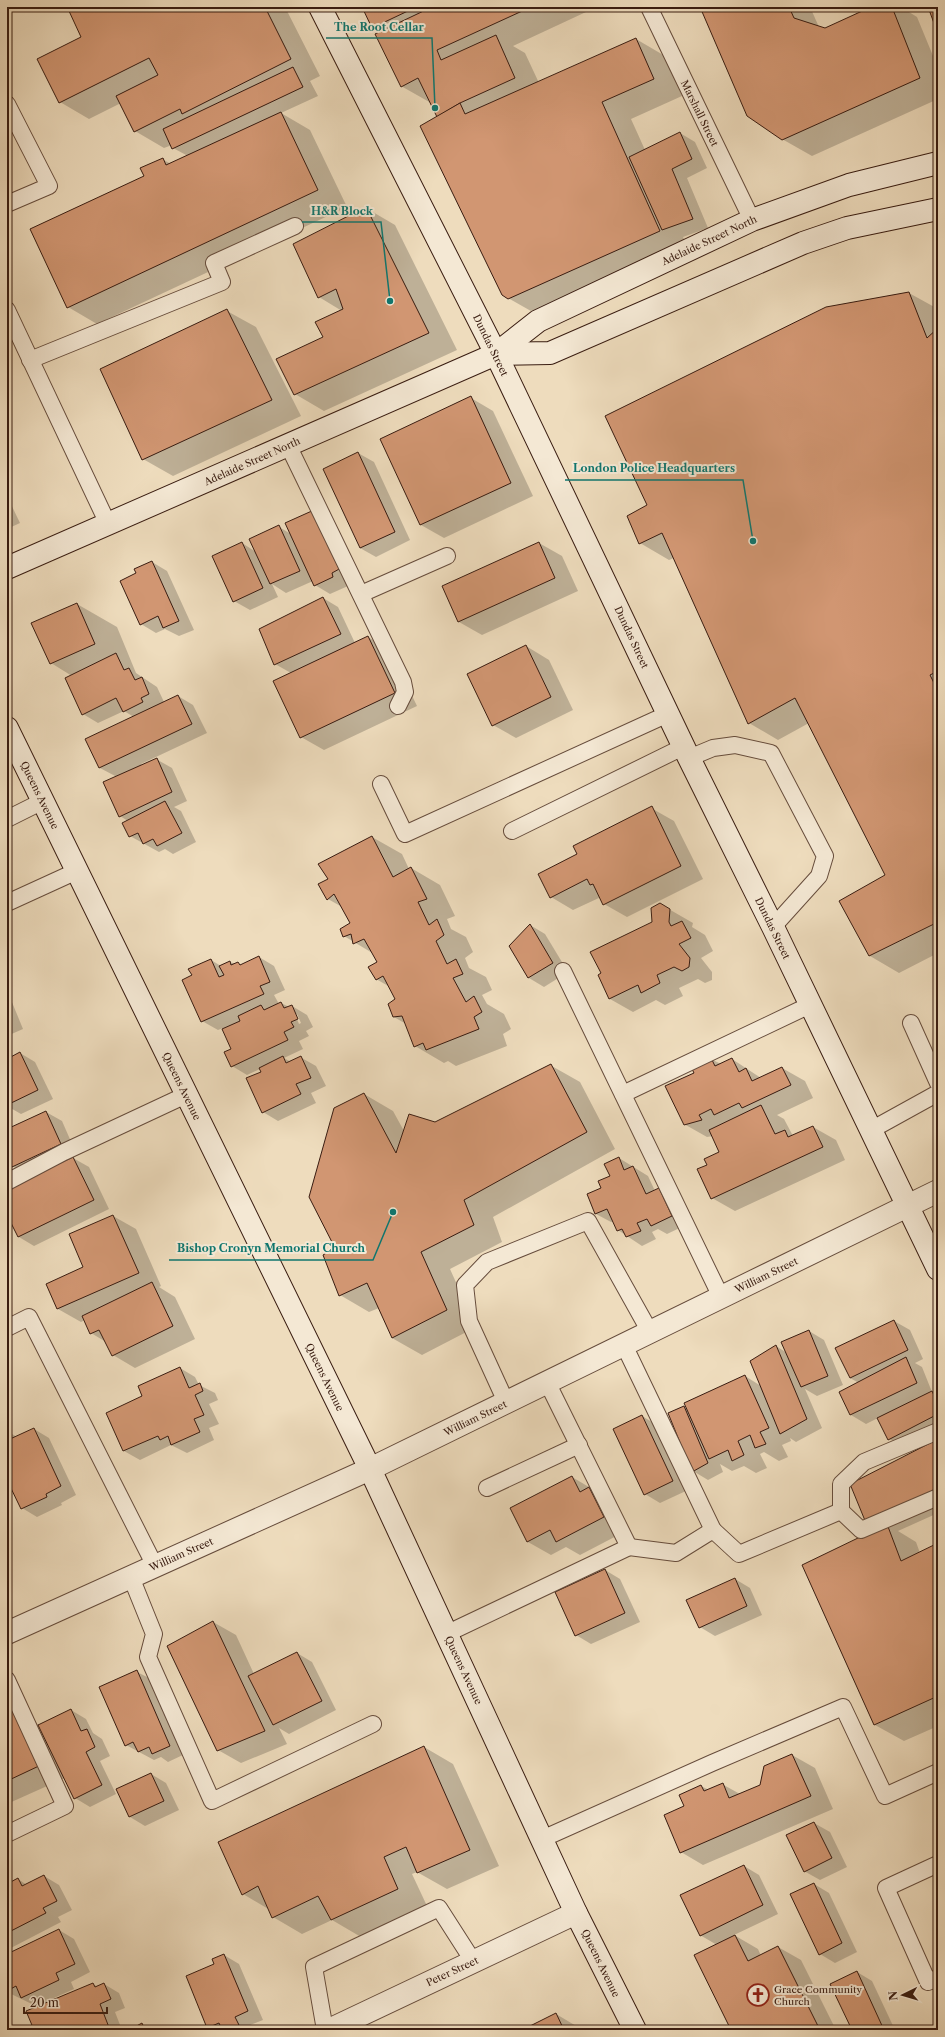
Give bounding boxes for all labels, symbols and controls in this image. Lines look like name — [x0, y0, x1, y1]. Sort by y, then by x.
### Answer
callout: The Root Cellar — [326, 15, 432, 38]
text: The Root Cellar — [334, 20, 425, 34]
street label: Marshall Street — [678, 78, 721, 149]
callout: H&R Block — [302, 199, 381, 222]
text: H&R Block — [311, 204, 374, 218]
street label: Adelaide Street North — [659, 212, 760, 269]
street label: Dundas Street — [470, 312, 511, 379]
street label: Adelaide Street North — [201, 434, 303, 489]
callout: London Police Headquarters — [565, 457, 743, 480]
text: London Police Headquarters — [573, 461, 735, 475]
street label: Dundas Street — [611, 604, 652, 671]
street label: Queens Avenue — [17, 759, 62, 832]
street label: Dundas Street — [752, 895, 793, 962]
street label: Queens Avenue — [159, 1050, 204, 1123]
callout: Bishop Cronyn Memorial Church — [169, 1237, 373, 1260]
text: Bishop Cronyn Memorial Church — [177, 1241, 365, 1255]
street label: William Street — [732, 1254, 800, 1297]
street label: Queens Avenue — [302, 1341, 347, 1414]
street label: William Street — [441, 1397, 509, 1440]
street label: William Street — [146, 1534, 216, 1575]
street label: Queens Avenue — [442, 1634, 485, 1707]
street label: Queens Avenue — [578, 1927, 623, 2000]
street label: Peter Street — [424, 1954, 481, 1989]
north arrow — [883, 1975, 923, 2015]
church icon: Grace Community Church — [745, 1982, 771, 2008]
place label: Grace Community Church — [774, 1983, 862, 2008]
scale bar — [24, 1989, 107, 2015]
text: N — [886, 1990, 900, 2001]
text: 20 m — [30, 1995, 59, 2010]

